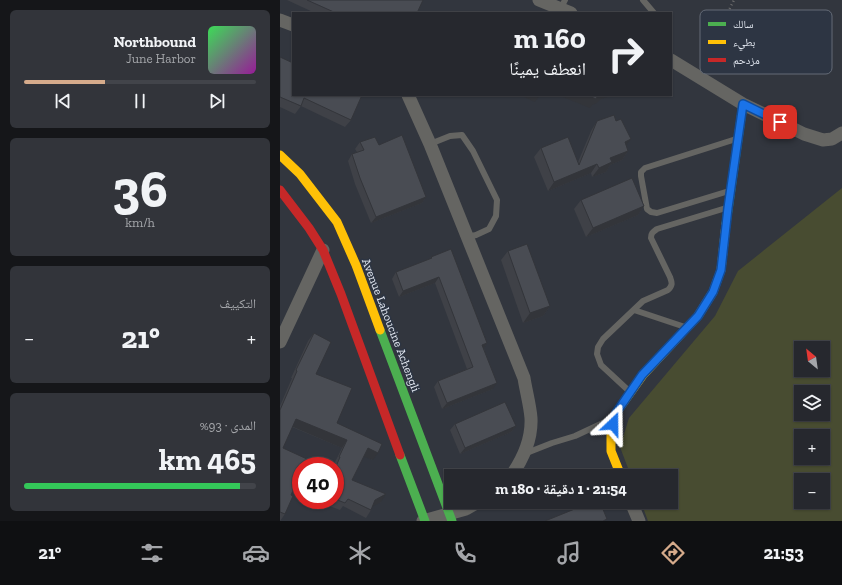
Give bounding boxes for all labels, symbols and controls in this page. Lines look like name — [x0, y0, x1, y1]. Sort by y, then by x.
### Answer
legend — [700, 10, 832, 74]
text: سالك — [733, 18, 753, 31]
text: 160 m — [514, 22, 586, 55]
icon: right — [600, 28, 652, 80]
text: Northbound — [113, 33, 196, 51]
text: بطيء — [733, 36, 755, 51]
text: June Harbor — [126, 51, 196, 66]
text: مزدحم — [733, 54, 760, 68]
text: انعطف يمينًا — [509, 58, 586, 80]
icon: previous — [52, 90, 74, 112]
icon: pause — [129, 90, 151, 112]
icon: next — [206, 90, 228, 112]
pin — [763, 105, 797, 139]
icon: arrive — [769, 111, 791, 133]
text: 36 — [112, 158, 168, 220]
text: km/h — [125, 215, 155, 230]
street label: Avenue Lahoucine Achengli — [359, 256, 423, 394]
text: التكييف — [220, 296, 256, 311]
text: 21° — [121, 320, 160, 356]
text: − — [24, 325, 34, 352]
text: + — [247, 325, 256, 352]
north arrow — [794, 341, 830, 377]
map controls — [794, 341, 830, 509]
button: layers — [794, 385, 830, 421]
position arrow — [592, 403, 634, 445]
text: المدى · 93% — [200, 418, 256, 433]
button: + — [794, 429, 830, 465]
text: 465 km — [159, 442, 256, 478]
speed limit sign: 40 — [292, 457, 344, 509]
button: − — [794, 473, 830, 509]
text: 21:54 · 1 دقيقة · 180 m — [495, 480, 627, 498]
icon: filters — [138, 539, 166, 567]
icon: car — [242, 539, 270, 567]
icon: climate — [346, 539, 374, 567]
icon: phone — [451, 539, 479, 567]
icon: music — [555, 539, 583, 567]
icon: directions — [659, 539, 687, 567]
text: 21° — [38, 542, 61, 564]
text: 21:53 — [763, 542, 804, 564]

